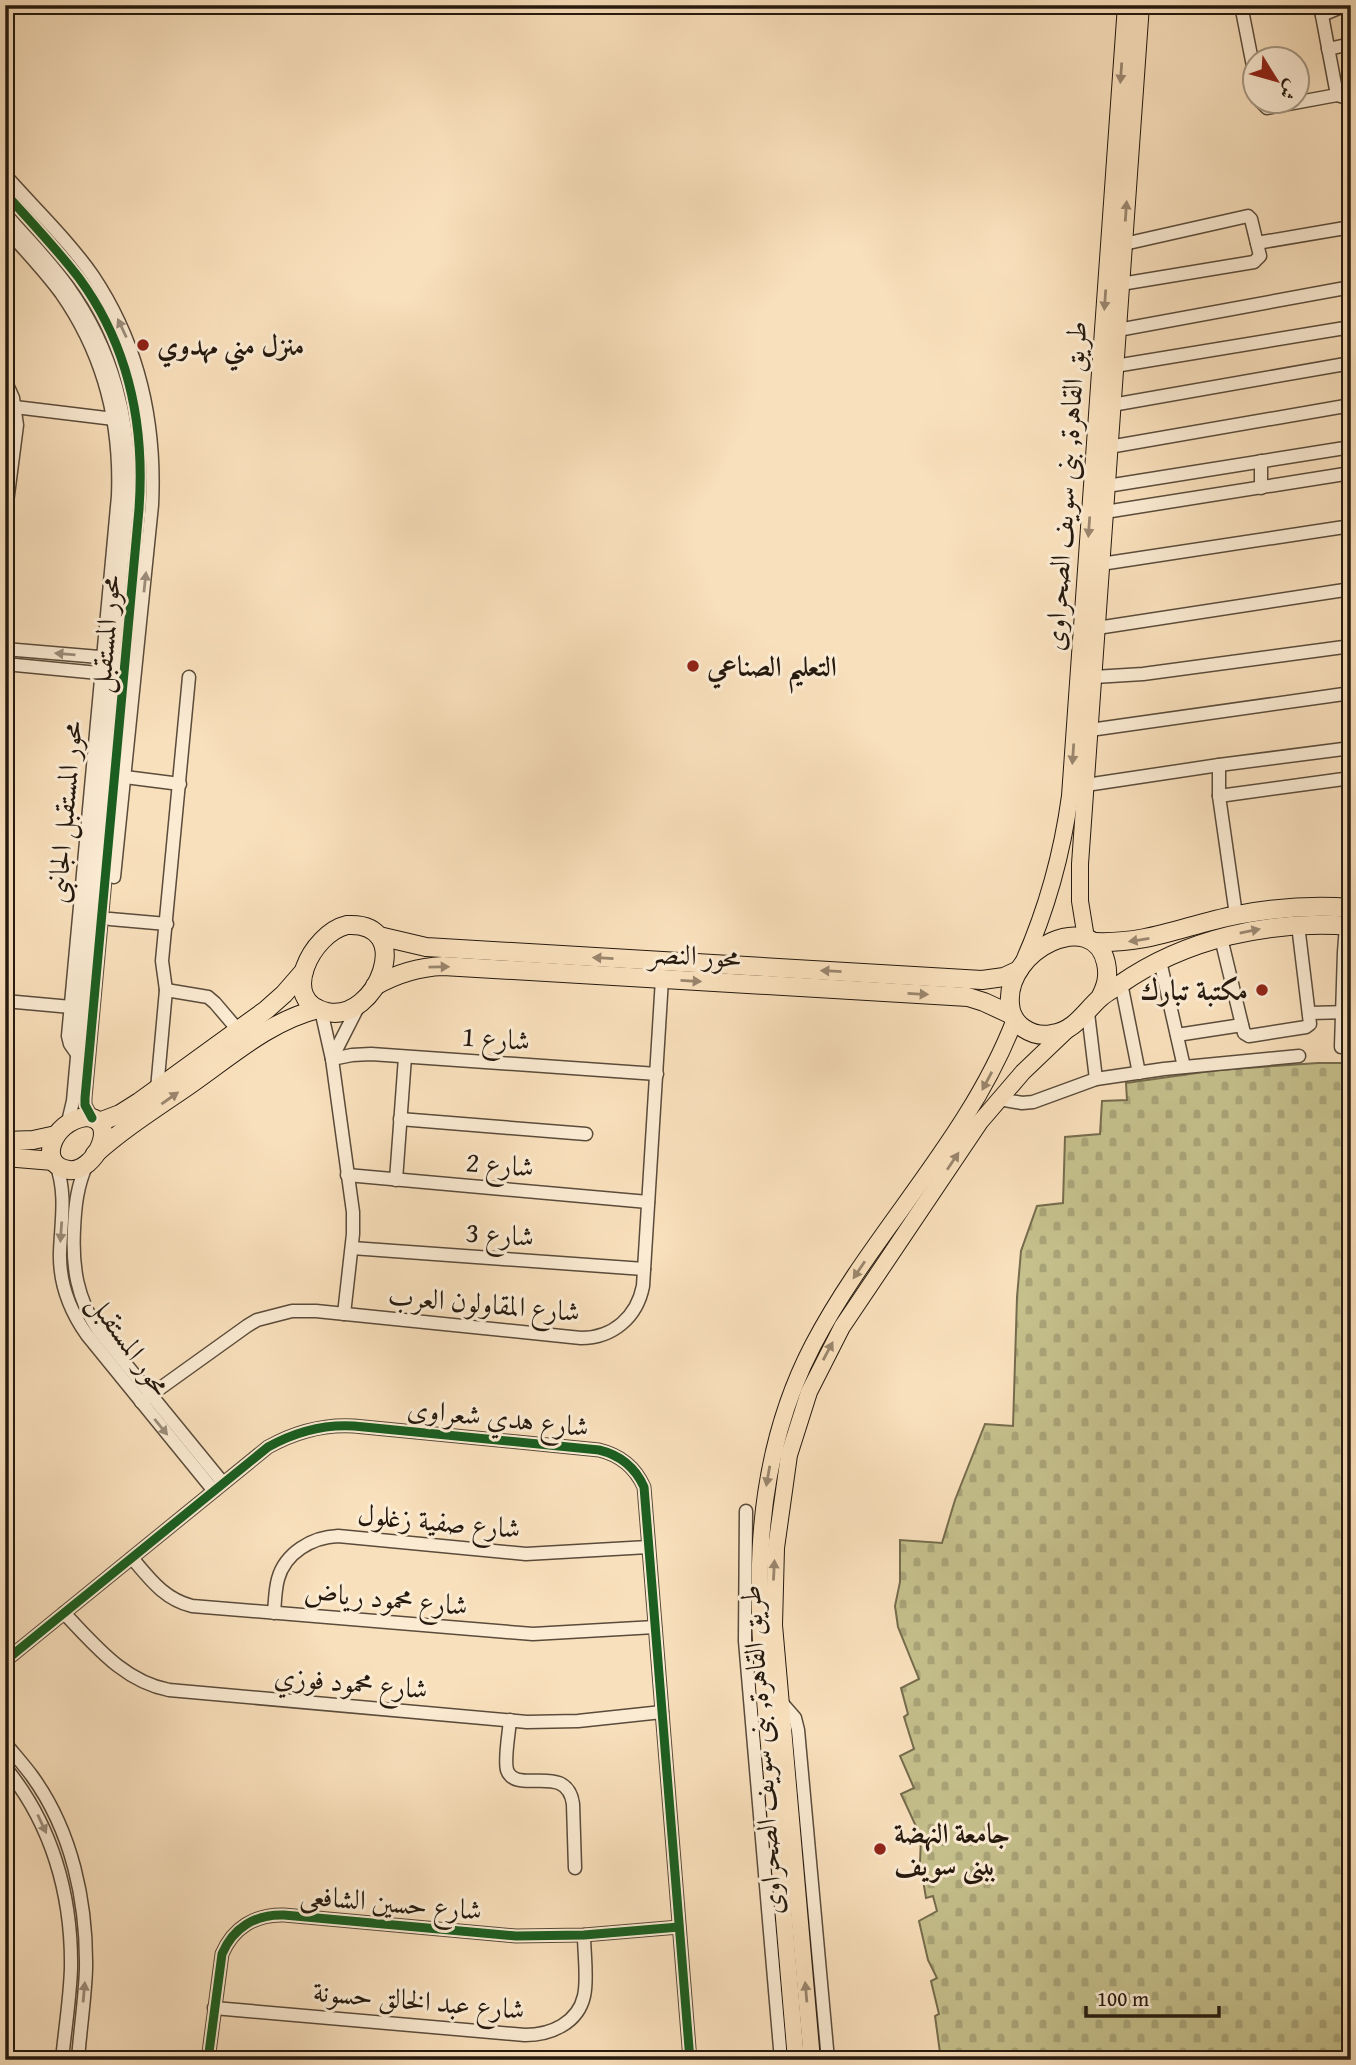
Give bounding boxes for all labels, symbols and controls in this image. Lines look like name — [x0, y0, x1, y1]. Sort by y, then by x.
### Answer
north arrow — [1240, 46, 1310, 116]
one-way arrow — [1115, 63, 1126, 85]
text: ش — [1273, 74, 1306, 106]
one-way arrow — [1121, 199, 1132, 221]
one-way arrow — [1099, 289, 1110, 311]
one-way arrow — [116, 318, 128, 338]
street label: طريق القاهرة, بنى سويف الصحراوى — [1033, 320, 1096, 652]
place label: منزل مني مهدوي — [157, 324, 304, 372]
marker: منزل مني مهدوي — [135, 337, 151, 353]
one-way arrow — [1083, 516, 1094, 538]
one-way arrow — [139, 571, 150, 593]
street label: محور المستقبل — [79, 573, 130, 695]
place label: التعليم الصناعي — [706, 645, 837, 694]
one-way arrow — [54, 648, 76, 659]
marker: التعليم الصناعي — [685, 658, 701, 674]
street label: محور المستقبل الجانبى — [35, 719, 93, 905]
one-way arrow — [1068, 743, 1079, 765]
one-way arrow — [1239, 925, 1261, 936]
street label: محور النصر — [645, 931, 742, 977]
one-way arrow — [1128, 935, 1150, 946]
one-way arrow — [592, 952, 614, 963]
one-way arrow — [428, 961, 450, 973]
one-way arrow — [819, 965, 841, 976]
place label: مكتبة تبارك — [1141, 969, 1248, 1010]
one-way arrow — [680, 976, 702, 987]
marker: مكتبة تبارك — [1254, 982, 1270, 998]
one-way arrow — [907, 989, 929, 1000]
street label: شارع 1 — [460, 1015, 532, 1064]
one-way arrow — [981, 1072, 993, 1091]
one-way arrow — [161, 1091, 179, 1105]
street label: شارع 2 — [464, 1140, 536, 1191]
one-way arrow — [946, 1151, 959, 1170]
street label: شارع 3 — [464, 1211, 536, 1260]
one-way arrow — [55, 1221, 66, 1243]
one-way arrow — [853, 1260, 866, 1279]
street label: شارع المقاولون العرب — [386, 1274, 582, 1335]
street label: محور المستقبل — [79, 1284, 182, 1404]
one-way arrow — [823, 1341, 834, 1361]
street label: شارع هدي شعراوى — [405, 1387, 591, 1450]
one-way arrow — [154, 1417, 169, 1435]
one-way arrow — [762, 1465, 773, 1487]
street label: شارع صفية زغلول — [355, 1493, 522, 1552]
one-way arrow — [769, 1559, 780, 1581]
street label: شارع محمود رياض — [302, 1570, 469, 1629]
street label: طريق القاهرة, بنى سويف الصحراوى — [729, 1584, 792, 1916]
street label: شارع محمود فوزي — [272, 1654, 430, 1713]
place label: جامعة النهضة ببنى سويف — [894, 1812, 1010, 1885]
one-way arrow — [37, 1814, 48, 1835]
marker: جامعة النهضة ببنى سويف — [872, 1841, 888, 1857]
street label: شارع حسين الشافعى — [298, 1873, 484, 1934]
street label: شارع عبد الخالق حسونة — [311, 1970, 527, 2033]
scale bar — [1086, 1974, 1220, 2018]
one-way arrow — [79, 1981, 90, 2003]
one-way arrow — [800, 1981, 811, 2003]
text: 100 m — [1097, 1983, 1149, 2014]

